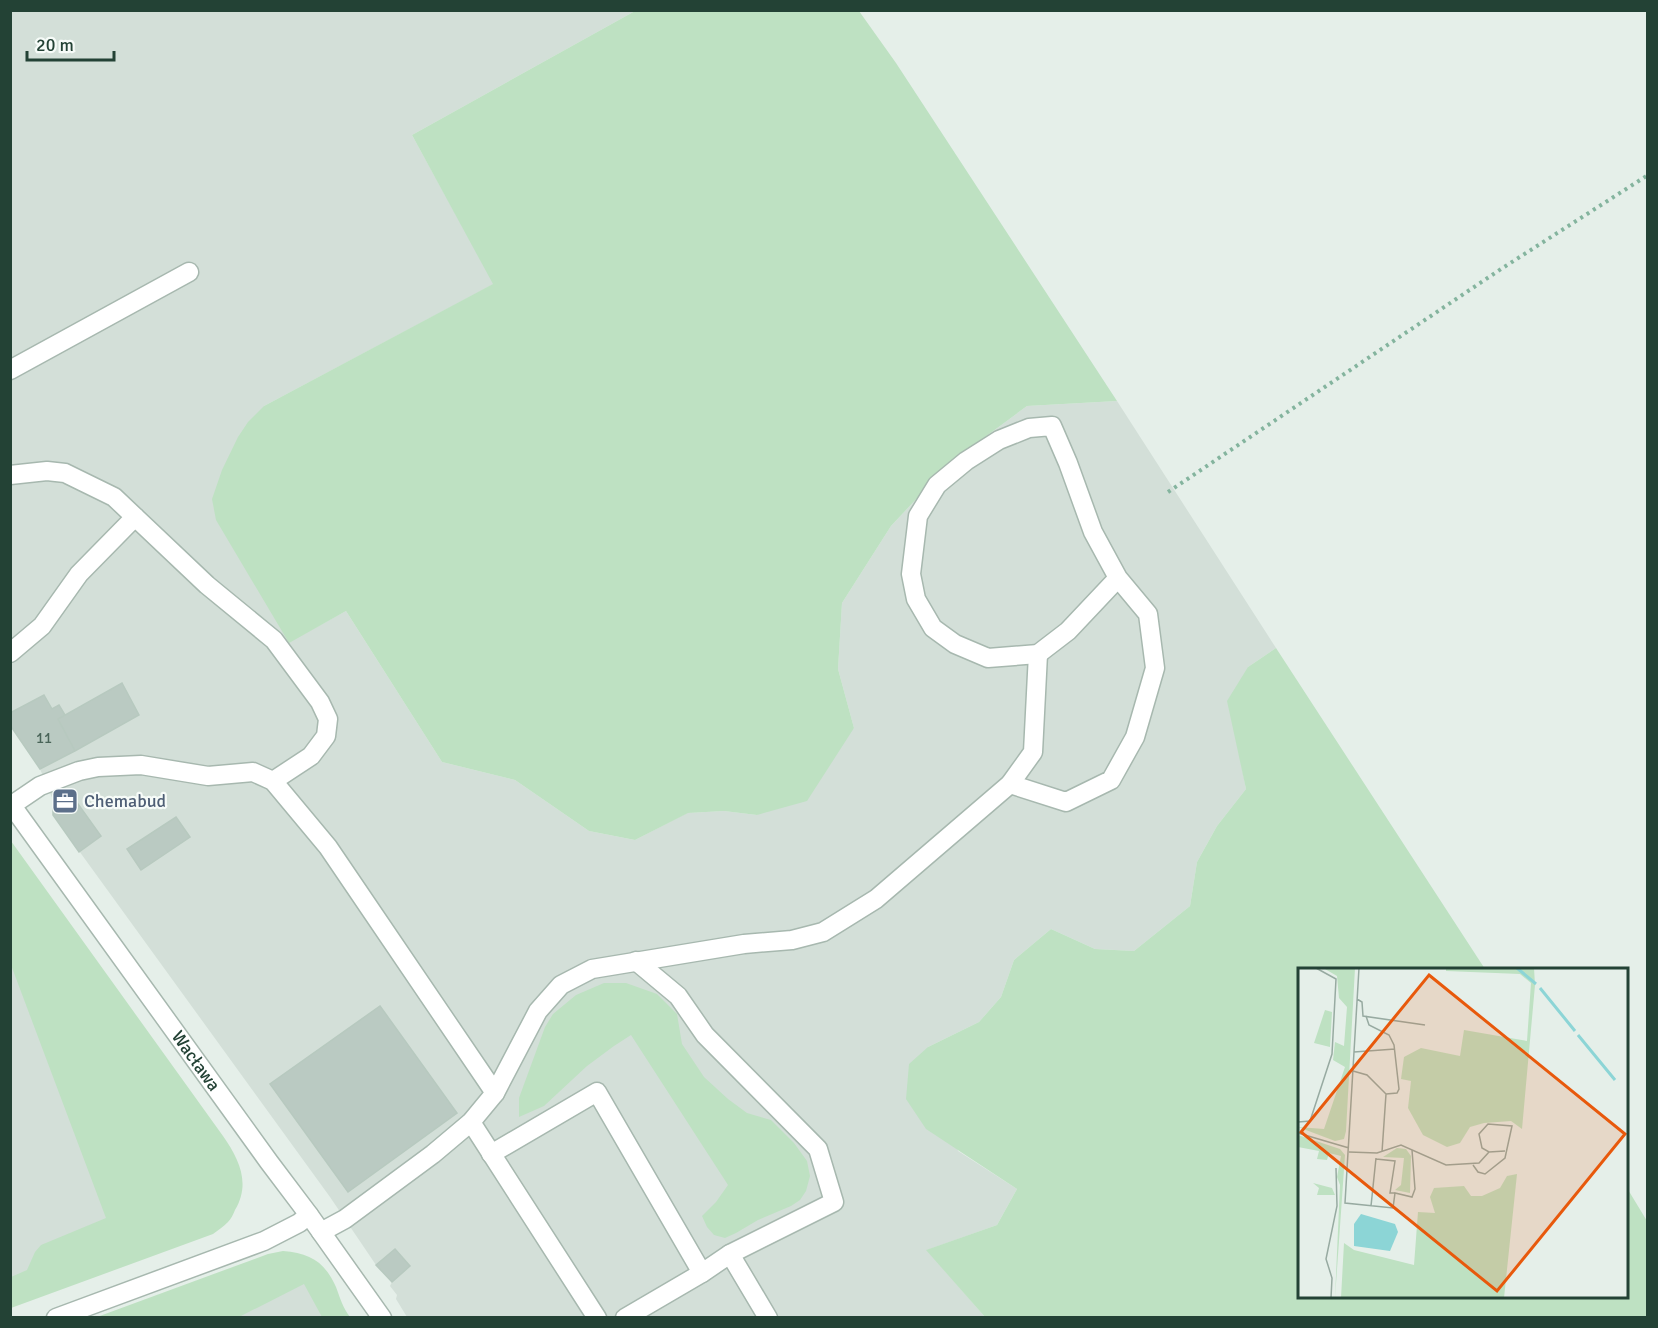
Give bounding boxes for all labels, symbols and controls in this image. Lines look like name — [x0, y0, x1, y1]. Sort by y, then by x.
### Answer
scale bar — [27, 24, 114, 62]
text: 20 m — [36, 34, 74, 56]
house number: 11 — [36, 729, 52, 747]
office icon: Chemabud — [50, 786, 80, 816]
place label: Chemabud — [84, 790, 166, 812]
inset map — [1298, 968, 1628, 1298]
street label: Wacława — [167, 1026, 225, 1095]

